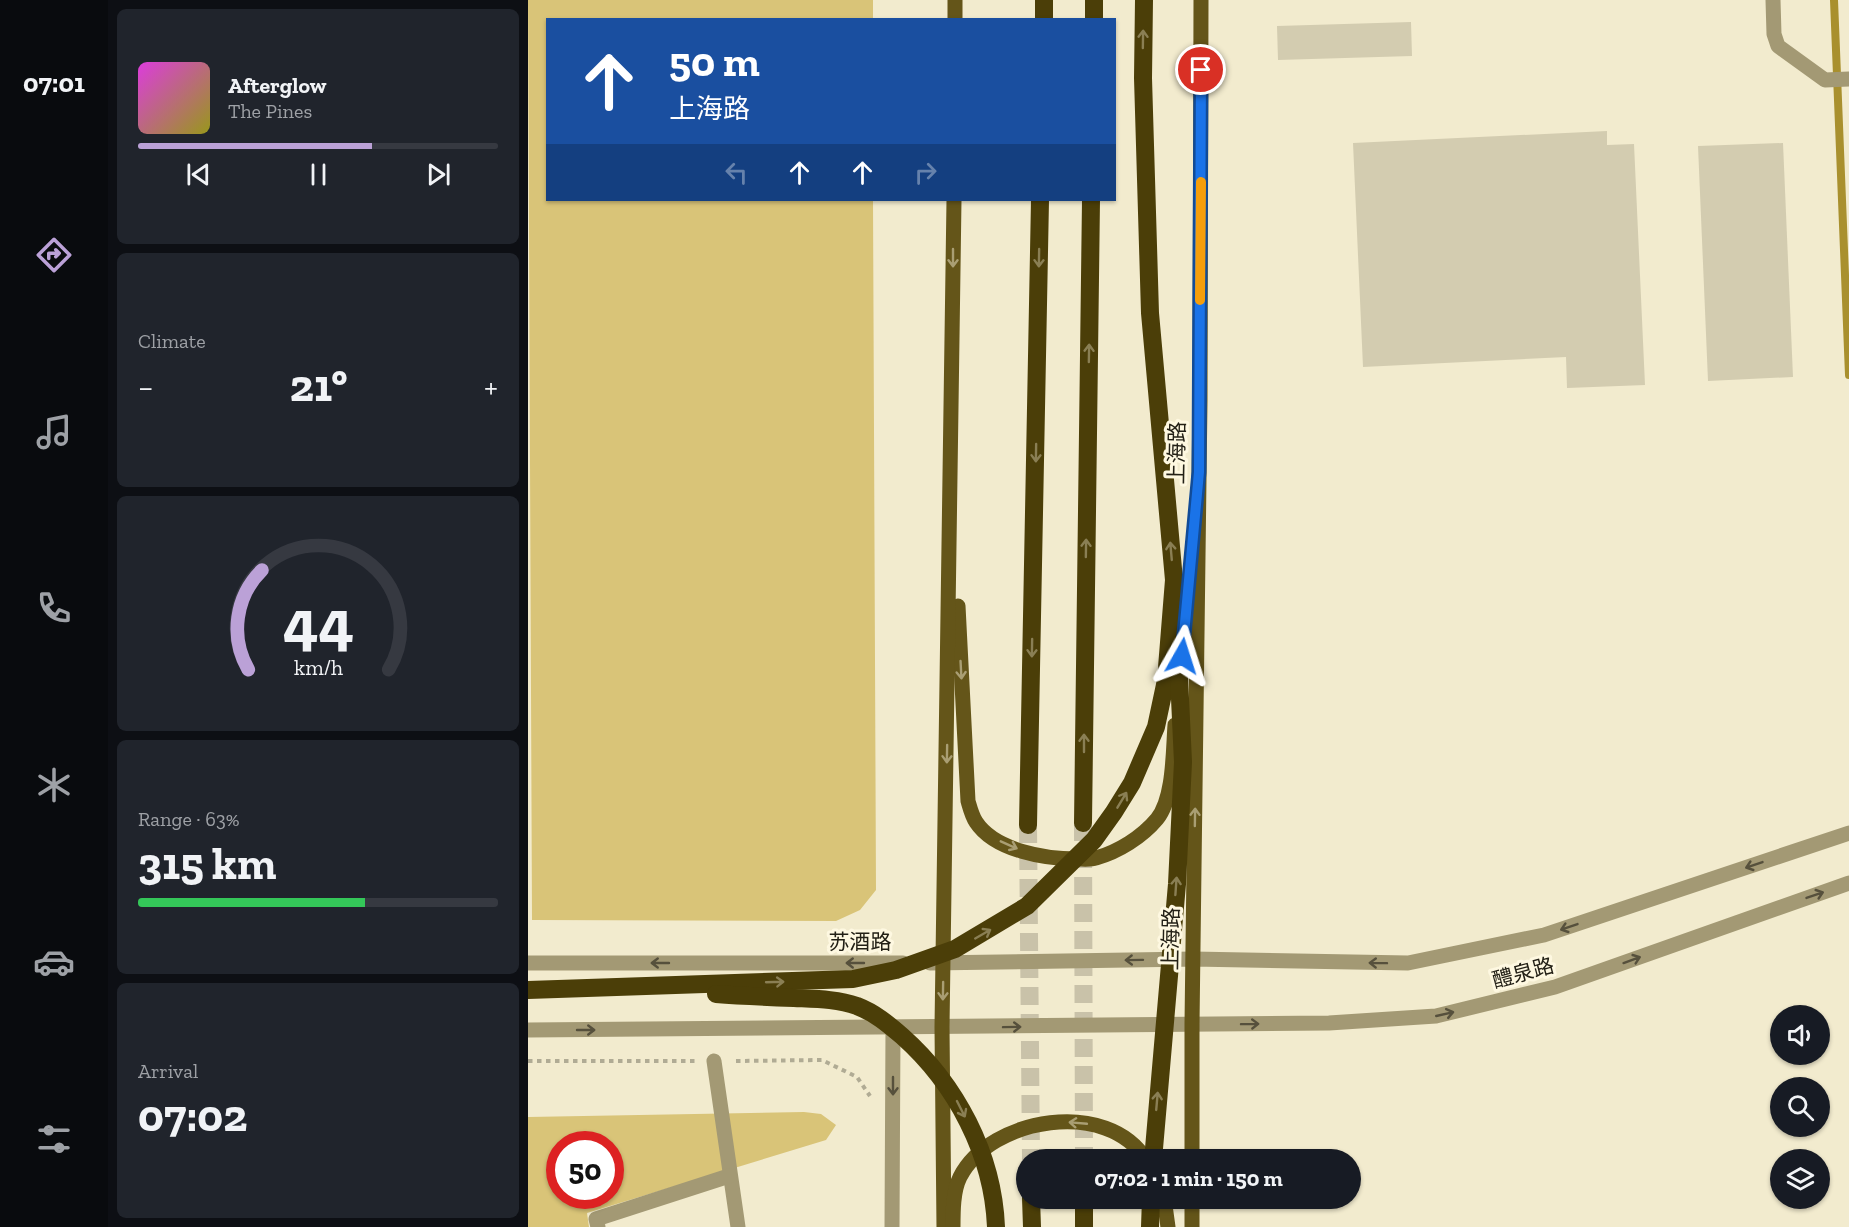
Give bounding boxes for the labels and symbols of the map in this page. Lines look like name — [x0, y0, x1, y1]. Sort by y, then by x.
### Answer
one-way arrow — [1137, 30, 1149, 50]
pin — [1175, 44, 1226, 95]
one-way arrow — [947, 247, 959, 267]
one-way arrow — [1034, 247, 1045, 267]
one-way arrow — [1083, 344, 1094, 364]
street label: 上海路 — [1163, 421, 1190, 485]
one-way arrow — [1030, 442, 1041, 462]
one-way arrow — [1080, 539, 1091, 559]
one-way arrow — [1165, 542, 1176, 562]
position arrow — [1150, 624, 1214, 688]
one-way arrow — [1026, 637, 1038, 657]
one-way arrow — [956, 660, 967, 680]
one-way arrow — [1078, 734, 1090, 754]
one-way arrow — [941, 744, 952, 764]
one-way arrow — [1116, 792, 1128, 809]
one-way arrow — [1189, 807, 1201, 827]
one-way arrow — [1000, 840, 1018, 852]
one-way arrow — [1745, 860, 1764, 871]
one-way arrow — [1171, 877, 1182, 896]
one-way arrow — [1805, 888, 1824, 899]
street label: 上海路 — [1157, 907, 1184, 971]
one-way arrow — [1560, 922, 1579, 933]
one-way arrow — [974, 928, 991, 940]
street label: 苏酒路 — [829, 929, 892, 954]
street label: 醴泉路 — [1489, 952, 1557, 993]
one-way arrow — [1622, 953, 1640, 964]
one-way arrow — [1125, 954, 1145, 966]
one-way arrow — [651, 957, 671, 969]
one-way arrow — [846, 957, 866, 969]
one-way arrow — [1369, 957, 1389, 969]
one-way arrow — [765, 976, 785, 987]
one-way arrow — [937, 981, 949, 1001]
one-way arrow — [1434, 1008, 1454, 1019]
one-way arrow — [1240, 1018, 1260, 1029]
one-way arrow — [1002, 1021, 1022, 1032]
one-way arrow — [576, 1024, 596, 1036]
one-way arrow — [887, 1076, 899, 1096]
one-way arrow — [1152, 1092, 1163, 1112]
one-way arrow — [956, 1100, 968, 1118]
one-way arrow — [1069, 1117, 1089, 1128]
speed limit sign: 50 — [546, 1131, 624, 1209]

